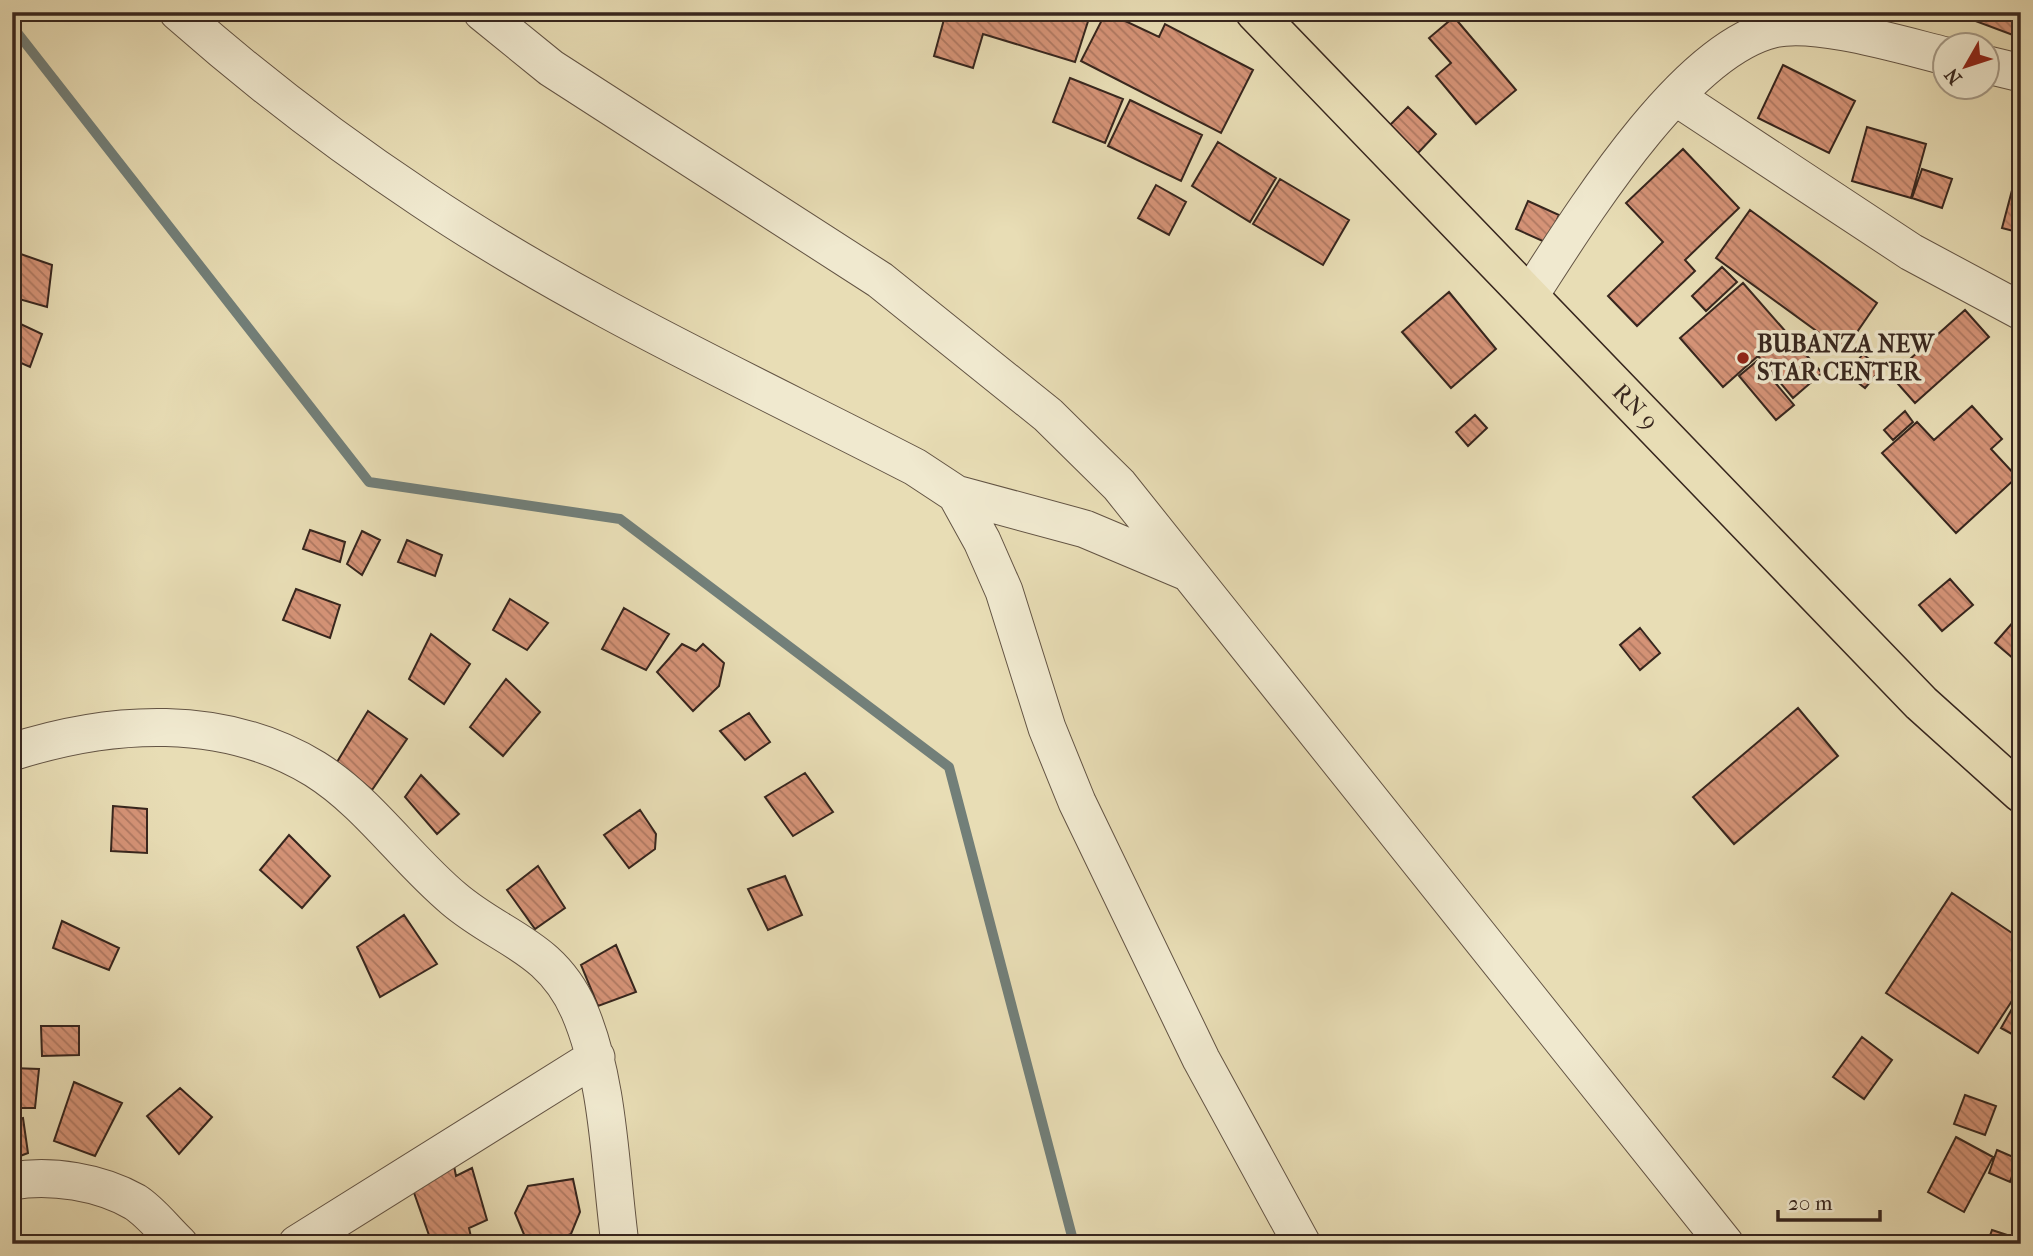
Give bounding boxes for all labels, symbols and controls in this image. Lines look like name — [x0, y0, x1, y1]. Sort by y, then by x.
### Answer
north arrow — [1932, 32, 2002, 102]
text: N — [1940, 63, 1967, 89]
place label: BUBANZA NEW STAR CENTER — [1757, 330, 1935, 386]
marker: BUBANZA NEW STAR CENTER — [1735, 350, 1751, 366]
street label: RN 9 — [1607, 378, 1664, 435]
scale bar — [1778, 1179, 1879, 1223]
text: 20 m — [1788, 1191, 1833, 1215]

